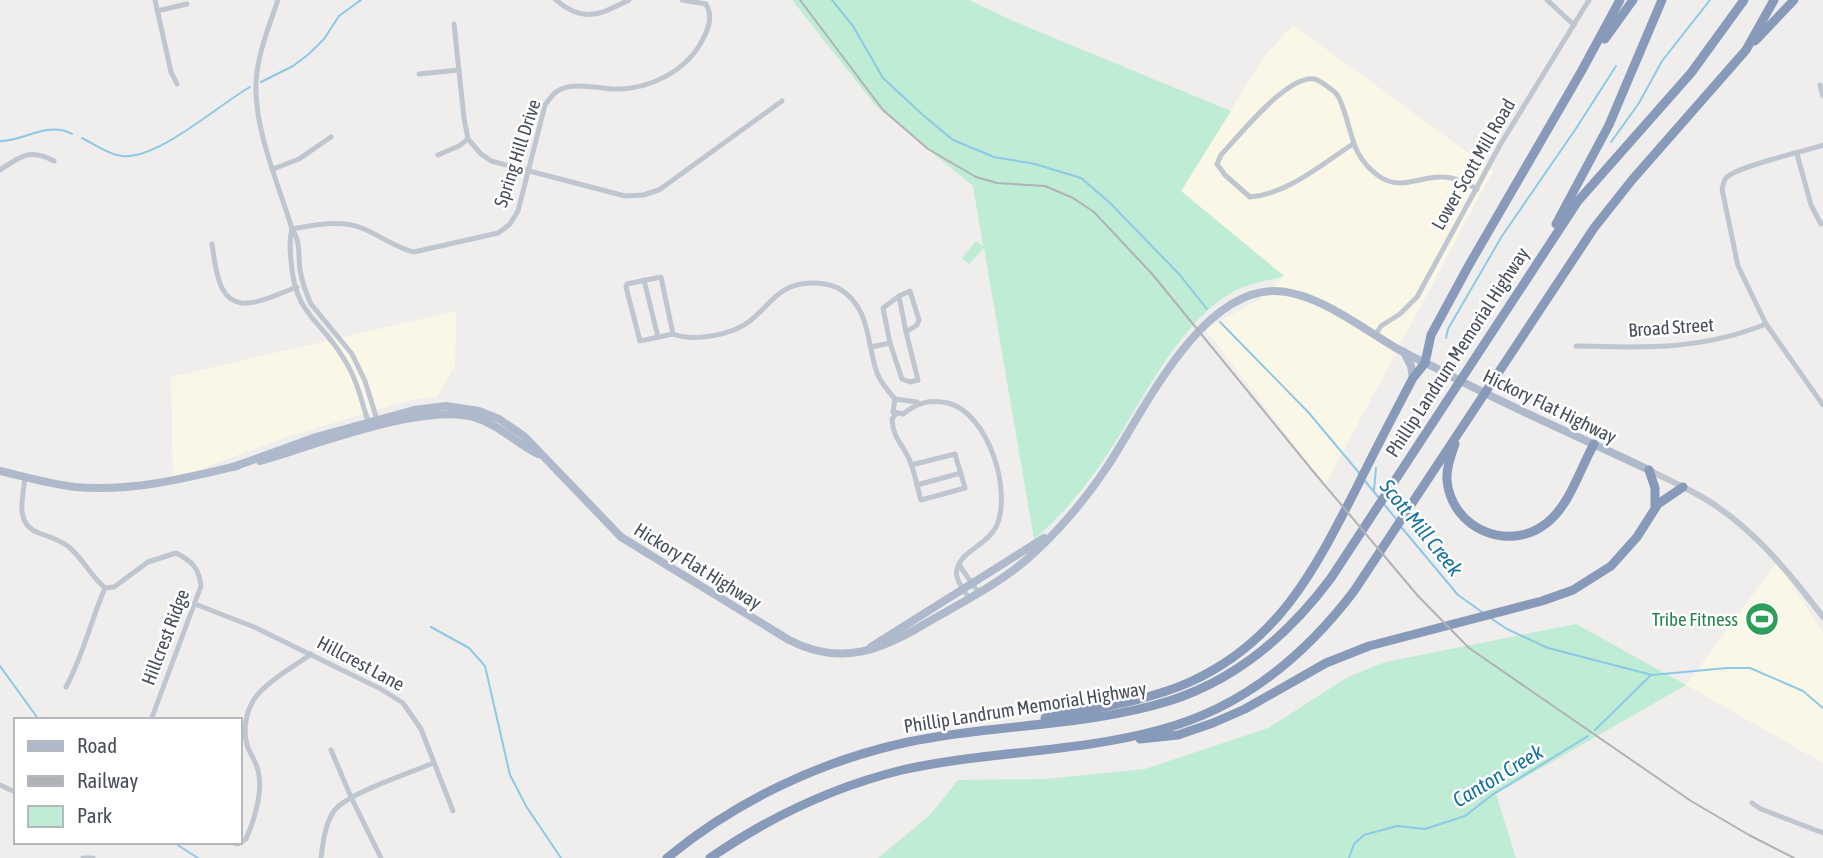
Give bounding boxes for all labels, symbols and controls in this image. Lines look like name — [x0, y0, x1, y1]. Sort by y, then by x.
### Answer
street label: Lower Scott Mill Road — [1427, 95, 1519, 233]
street label: Spring Hill Drive — [489, 96, 545, 210]
street label: Phillip Landrum Memorial Highway — [1381, 243, 1533, 461]
street label: Broad Street — [1628, 313, 1714, 341]
street label: Hickory Flat Highway — [1480, 364, 1620, 448]
water label: Scott Mill Creek — [1375, 473, 1468, 581]
street label: Hickory Flat Highway — [630, 518, 766, 614]
street label: Hillcrest Ridge — [137, 586, 193, 688]
sports icon: Tribe Fitness — [1743, 600, 1781, 638]
place label: Tribe Fitness — [1652, 608, 1738, 630]
street label: Hillcrest Lane — [314, 631, 408, 695]
street label: Phillip Landrum Memorial Highway — [902, 677, 1148, 737]
legend — [14, 718, 242, 844]
text: Road — [77, 733, 117, 757]
water label: Canton Creek — [1448, 738, 1548, 811]
text: Railway — [77, 768, 139, 792]
text: Park — [77, 803, 112, 827]

